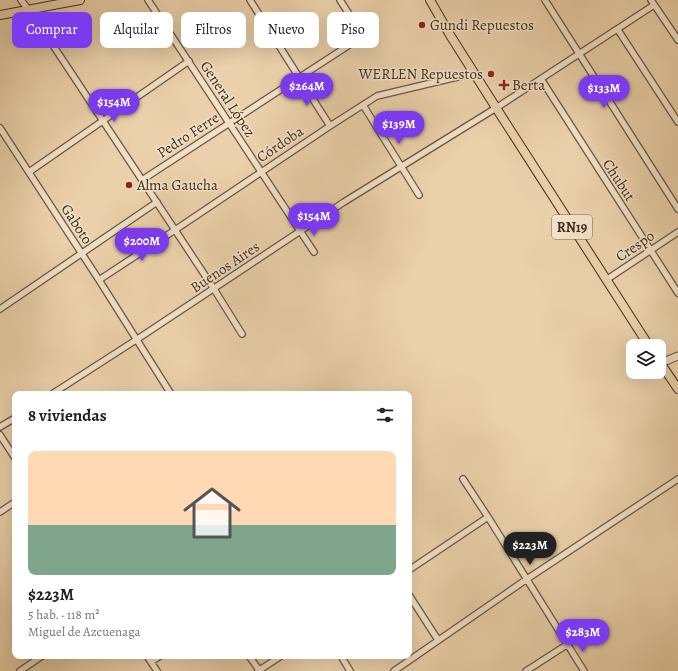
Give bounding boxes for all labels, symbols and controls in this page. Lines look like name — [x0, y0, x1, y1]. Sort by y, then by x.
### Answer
chip: Comprar — [12, 12, 92, 48]
chip: Alquilar — [100, 12, 173, 48]
chip: Filtros — [181, 12, 246, 48]
chip: Nuevo — [254, 12, 319, 48]
chip: Piso — [327, 12, 379, 48]
place label: Gundi Repuestos — [430, 15, 534, 35]
marker: Gundi Repuestos — [417, 20, 427, 30]
street label: General López — [196, 57, 260, 141]
place label: WERLEN Repuestos — [357, 64, 483, 84]
marker: WERLEN Repuestos — [486, 69, 496, 79]
pin: $264M — [279, 73, 335, 107]
place label: Berta — [512, 75, 545, 95]
pin: $133M — [576, 75, 632, 109]
text: $264M — [289, 77, 325, 94]
text: $133M — [588, 79, 620, 96]
marker: Berta — [499, 80, 509, 90]
pin: $154M — [86, 89, 142, 123]
text: $154M — [97, 93, 131, 110]
street label: Pedro Ferre — [153, 107, 223, 163]
pin: $139M — [371, 111, 427, 145]
text: $139M — [382, 115, 416, 132]
street label: Córdoba — [253, 121, 307, 167]
street label: Chubut — [598, 155, 640, 205]
place label: Alma Gaucha — [136, 175, 218, 195]
marker: Alma Gaucha — [124, 180, 134, 190]
street label: Gaboto — [57, 200, 97, 248]
pin: $154M — [286, 203, 342, 237]
text: $154M — [297, 207, 331, 224]
road number: RN19 — [552, 215, 592, 239]
street label: Crespo — [612, 226, 658, 266]
pin: $200M — [114, 228, 170, 262]
text: $200M — [124, 232, 160, 249]
street label: Buenos Aires — [186, 236, 264, 298]
map controls — [626, 339, 666, 379]
button: layers — [626, 339, 666, 379]
text: 8 viviendas — [28, 404, 107, 427]
icon: filters — [374, 404, 396, 426]
icon: home — [176, 477, 248, 549]
pin: $223M — [502, 532, 558, 566]
text: $223M — [512, 536, 548, 553]
text: $223M — [28, 583, 74, 606]
text: 5 hab. · 118 m² — [28, 606, 100, 623]
pin: $283M — [555, 619, 611, 653]
text: Miguel de Azcuenaga — [28, 623, 141, 640]
text: $283M — [565, 623, 601, 640]

